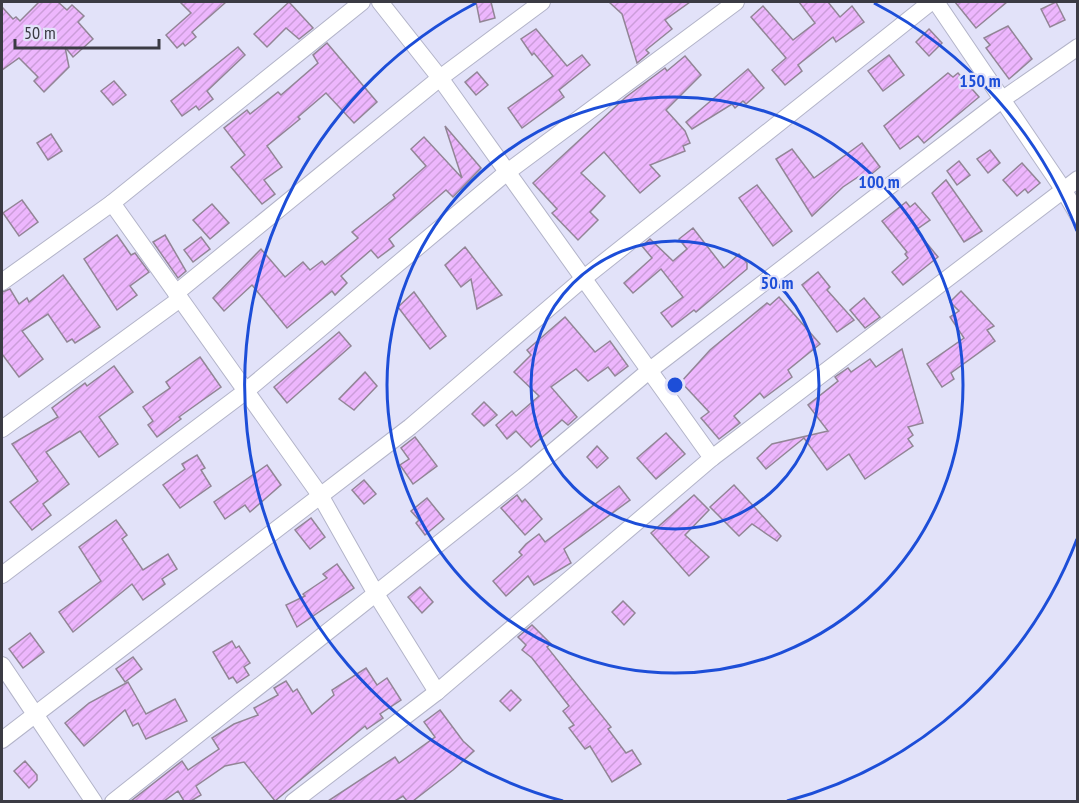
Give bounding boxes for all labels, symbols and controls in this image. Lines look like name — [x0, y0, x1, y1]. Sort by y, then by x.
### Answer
scale bar — [15, 12, 159, 50]
text: 50 m — [24, 21, 56, 44]
text: 150 m — [959, 69, 1001, 92]
text: 100 m — [858, 170, 900, 193]
text: 50 m — [761, 271, 793, 294]
centre of rings — [665, 375, 685, 395]

